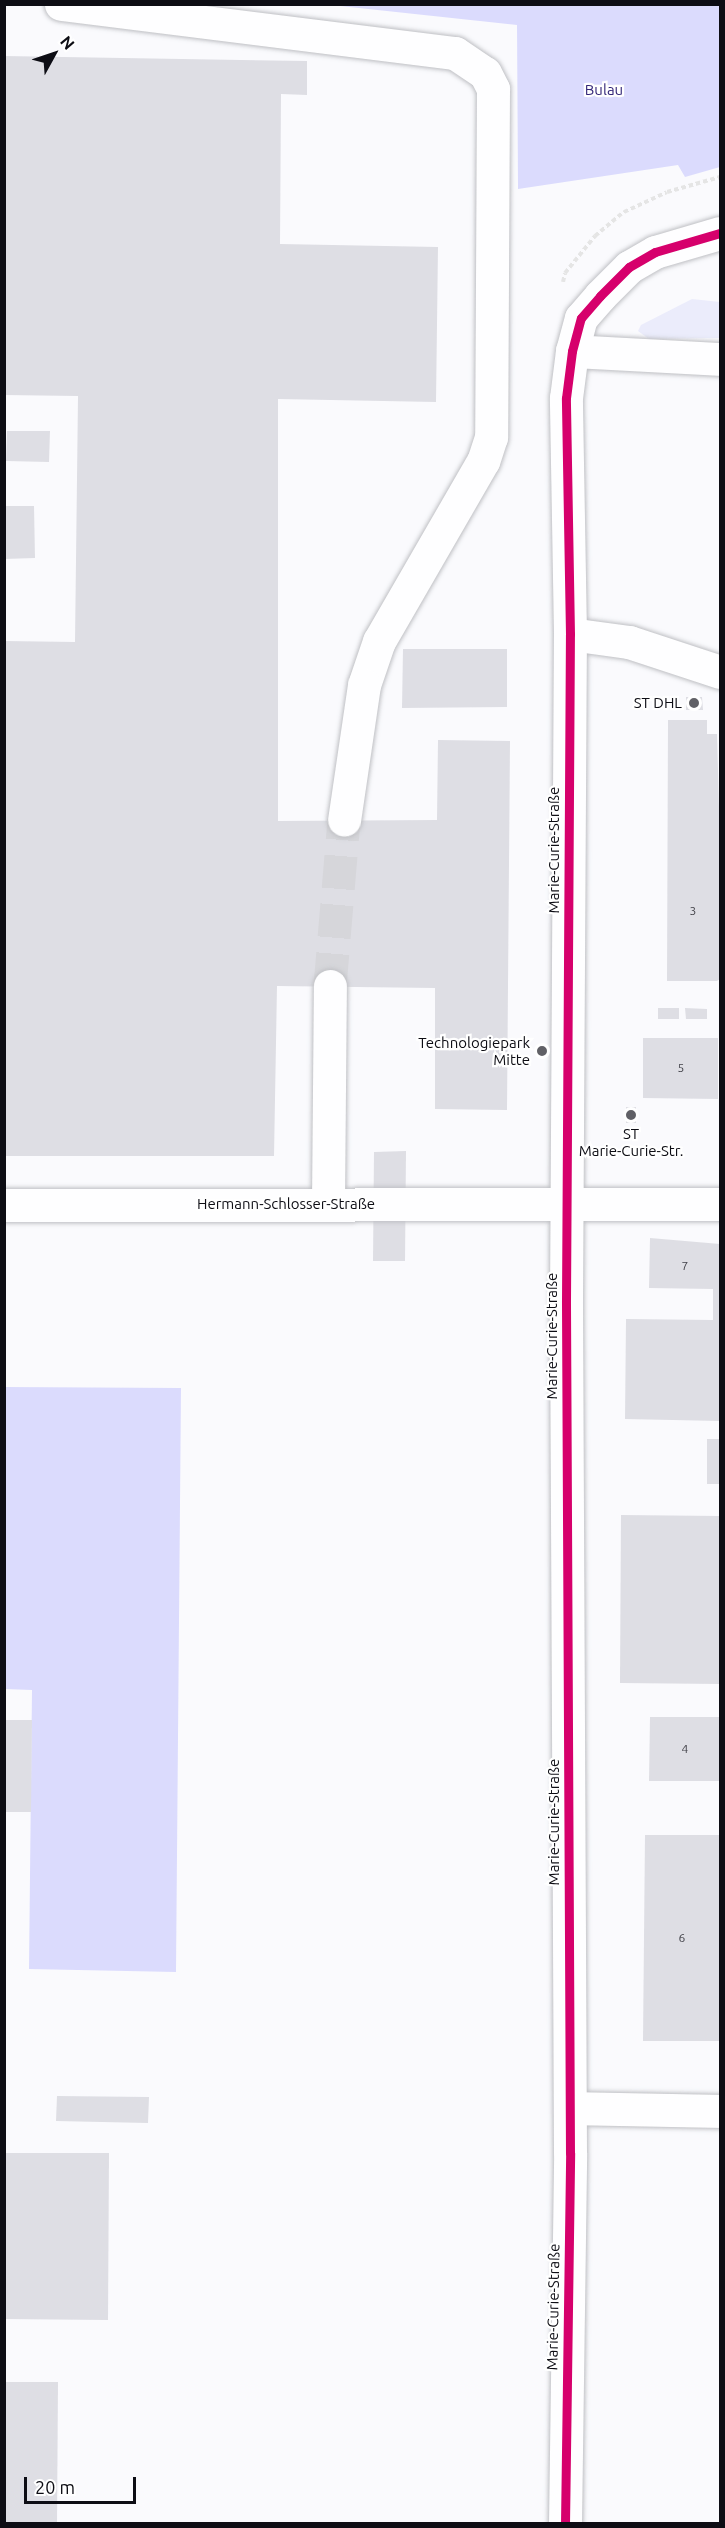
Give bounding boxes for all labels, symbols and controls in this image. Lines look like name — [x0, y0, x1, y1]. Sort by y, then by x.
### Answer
north arrow — [24, 24, 84, 84]
text: N — [57, 32, 79, 53]
park label: Bulau — [585, 81, 623, 99]
place label: ST DHL — [634, 694, 682, 712]
marker: ST DHL — [687, 696, 701, 710]
street label: Marie-Curie-Straße — [545, 787, 563, 913]
house number: 3 — [690, 904, 696, 918]
place label: Technologiepark Mitte — [418, 1033, 530, 1068]
marker: Technologiepark Mitte — [535, 1044, 549, 1058]
house number: 5 — [678, 1061, 684, 1075]
marker: ST Marie-Curie-Str. — [624, 1108, 638, 1122]
place label: ST Marie-Curie-Str. — [579, 1124, 683, 1159]
street label: Hermann-Schlosser-Straße — [197, 1195, 375, 1213]
house number: 7 — [682, 1259, 688, 1273]
street label: Marie-Curie-Straße — [543, 1273, 561, 1399]
house number: 4 — [682, 1742, 688, 1756]
street label: Marie-Curie-Straße — [545, 1759, 563, 1885]
house number: 6 — [679, 1931, 685, 1945]
street label: Marie-Curie-Straße — [543, 2243, 563, 2371]
scale bar — [27, 2465, 140, 2503]
text: 20 m — [35, 2477, 75, 2497]

